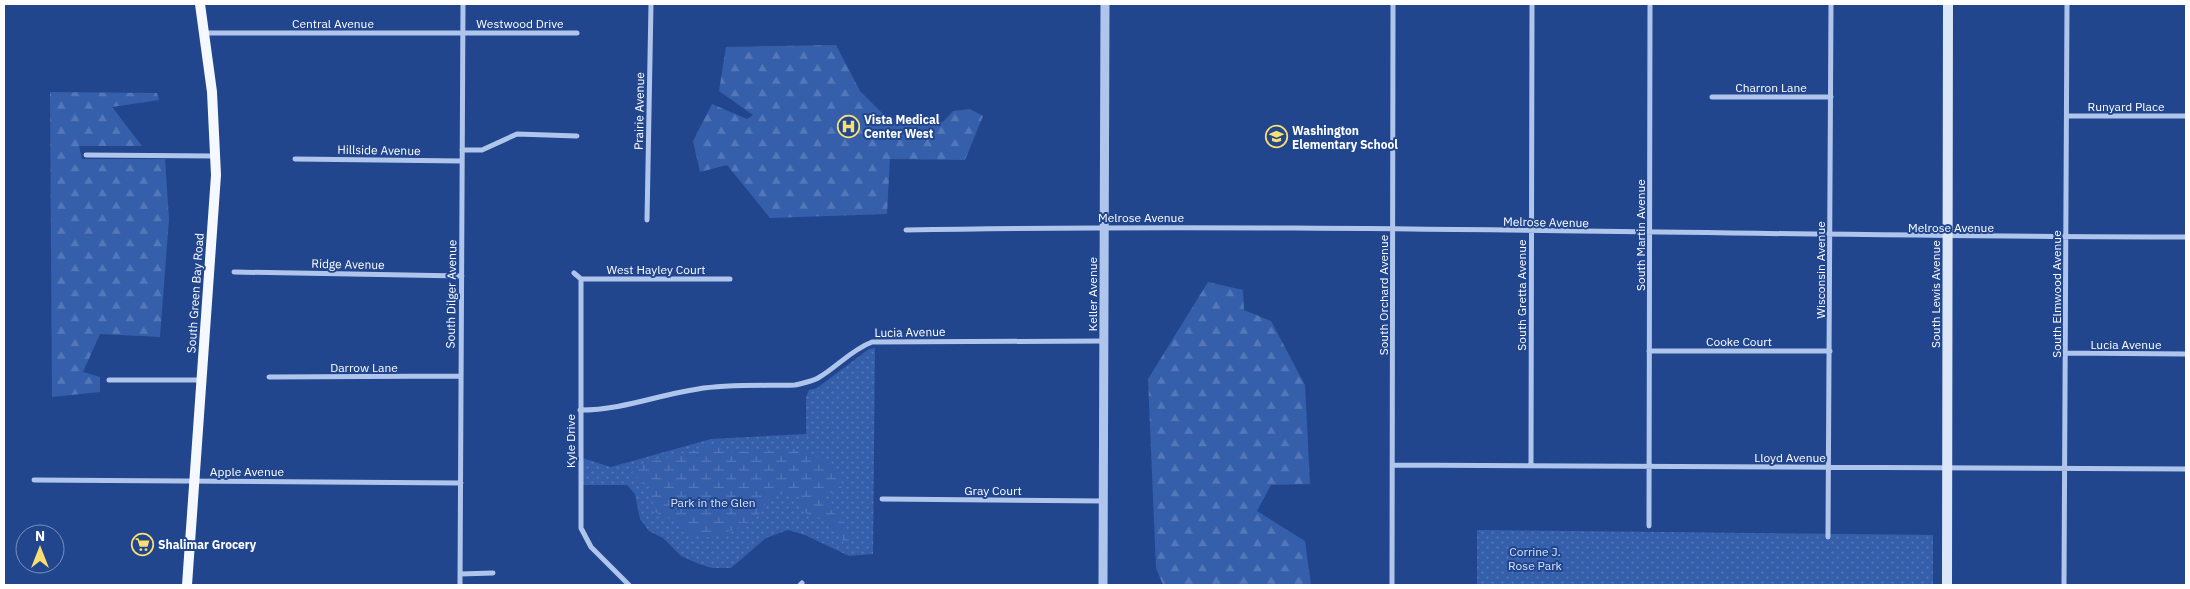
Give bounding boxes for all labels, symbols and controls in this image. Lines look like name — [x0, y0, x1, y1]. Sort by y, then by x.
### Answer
street label: Central Avenue — [292, 16, 374, 31]
street label: Westwood Drive — [476, 16, 564, 31]
street label: Prairie Avenue — [631, 72, 647, 150]
street label: Charron Lane — [1735, 80, 1807, 95]
street label: Runyard Place — [2087, 99, 2165, 114]
place label: Vista Medical Center West — [864, 112, 940, 141]
hospital icon: Vista Medical Center West — [836, 114, 860, 138]
place label: Washington Elementary School — [1292, 123, 1398, 152]
school or university icon: Washington Elementary School — [1264, 125, 1288, 149]
street label: Hillside Avenue — [337, 142, 421, 158]
street label: South Martin Avenue — [1633, 179, 1648, 291]
street label: Melrose Avenue — [1098, 210, 1184, 225]
street label: Melrose Avenue — [1503, 214, 1590, 230]
street label: Melrose Avenue — [1908, 220, 1994, 235]
street label: Wisconsin Avenue — [1813, 221, 1828, 319]
street label: South Elmwood Avenue — [2049, 230, 2064, 358]
street label: South Green Bay Road — [183, 232, 207, 354]
street label: South Orchard Avenue — [1376, 234, 1391, 355]
street label: South Dilger Avenue — [443, 239, 459, 349]
street label: South Gretta Avenue — [1514, 239, 1529, 351]
street label: South Lewis Avenue — [1928, 240, 1943, 348]
street label: Ridge Avenue — [311, 256, 385, 272]
street label: Keller Avenue — [1085, 256, 1100, 331]
street label: West Hayley Court — [607, 262, 706, 277]
street label: Lucia Avenue — [874, 324, 946, 340]
street label: Cooke Court — [1706, 334, 1772, 349]
street label: Lucia Avenue — [2090, 337, 2162, 352]
street label: Darrow Lane — [330, 360, 398, 375]
street label: Kyle Drive — [563, 414, 578, 468]
street label: Lloyd Avenue — [1754, 450, 1826, 465]
street label: Apple Avenue — [210, 464, 285, 479]
street label: Gray Court — [964, 483, 1022, 498]
park label: Park in the Glen — [670, 495, 756, 510]
north arrow — [15, 524, 65, 574]
text: N — [35, 527, 45, 545]
supermarket icon: Shalimar Grocery — [130, 532, 154, 556]
place label: Shalimar Grocery — [158, 537, 257, 552]
park label: Corrine J. Rose Park — [1508, 544, 1563, 573]

